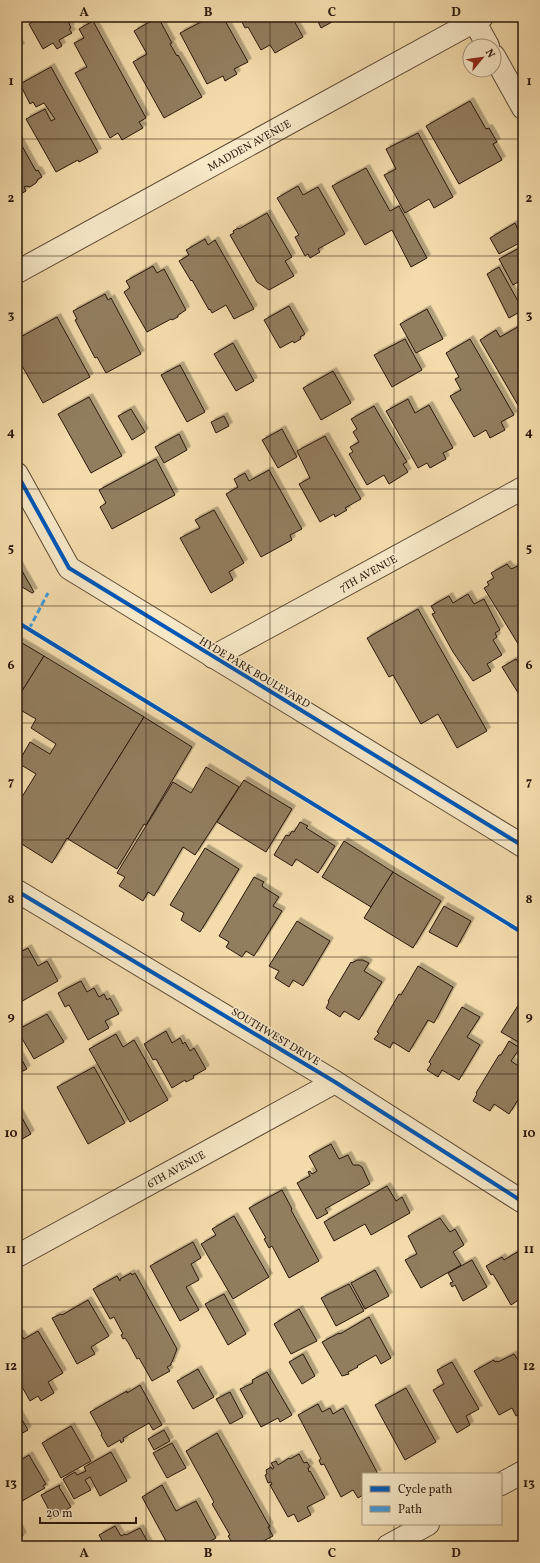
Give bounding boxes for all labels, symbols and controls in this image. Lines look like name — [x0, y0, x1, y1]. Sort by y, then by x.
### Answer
text: A — [79, 4, 89, 22]
text: B — [204, 4, 213, 22]
text: C — [328, 4, 336, 22]
text: D — [451, 4, 461, 22]
north arrow — [462, 38, 502, 78]
text: N — [481, 47, 498, 61]
text: 1 — [8, 73, 14, 91]
text: 1 — [526, 73, 532, 91]
street label: MADDEN AVENUE — [205, 117, 295, 176]
text: 2 — [8, 190, 15, 208]
text: 2 — [526, 190, 533, 208]
text: 3 — [8, 307, 15, 325]
text: 3 — [526, 307, 533, 325]
text: 4 — [7, 424, 15, 442]
text: 4 — [525, 424, 533, 442]
text: 5 — [8, 540, 14, 558]
text: 5 — [526, 540, 532, 558]
street label: 7TH AVENUE — [337, 552, 401, 596]
street label: HYDE PARK BOULEVARD — [196, 634, 313, 712]
text: 6 — [7, 657, 15, 675]
text: 6 — [525, 657, 533, 675]
text: 7 — [8, 774, 14, 792]
text: 7 — [526, 774, 532, 792]
text: 8 — [7, 891, 15, 909]
text: 8 — [525, 891, 533, 909]
street label: SOUTHWEST DRIVE — [228, 1005, 323, 1070]
text: 9 — [7, 1008, 15, 1026]
text: 9 — [525, 1008, 533, 1026]
text: 10 — [4, 1125, 18, 1143]
text: 10 — [522, 1125, 536, 1143]
street label: 6TH AVENUE — [145, 1148, 209, 1193]
text: 11 — [6, 1241, 16, 1259]
text: 11 — [524, 1241, 534, 1259]
text: 12 — [5, 1358, 17, 1376]
text: 12 — [523, 1358, 535, 1376]
legend — [362, 1473, 502, 1525]
text: 13 — [5, 1475, 17, 1493]
text: 13 — [523, 1475, 535, 1493]
text: Cycle path — [398, 1482, 453, 1498]
scale bar — [40, 1499, 136, 1525]
text: Path — [398, 1502, 422, 1518]
text: 20 m — [46, 1506, 73, 1522]
text: A — [79, 1545, 89, 1563]
text: B — [204, 1545, 213, 1563]
text: C — [328, 1545, 336, 1563]
text: D — [451, 1545, 461, 1563]

